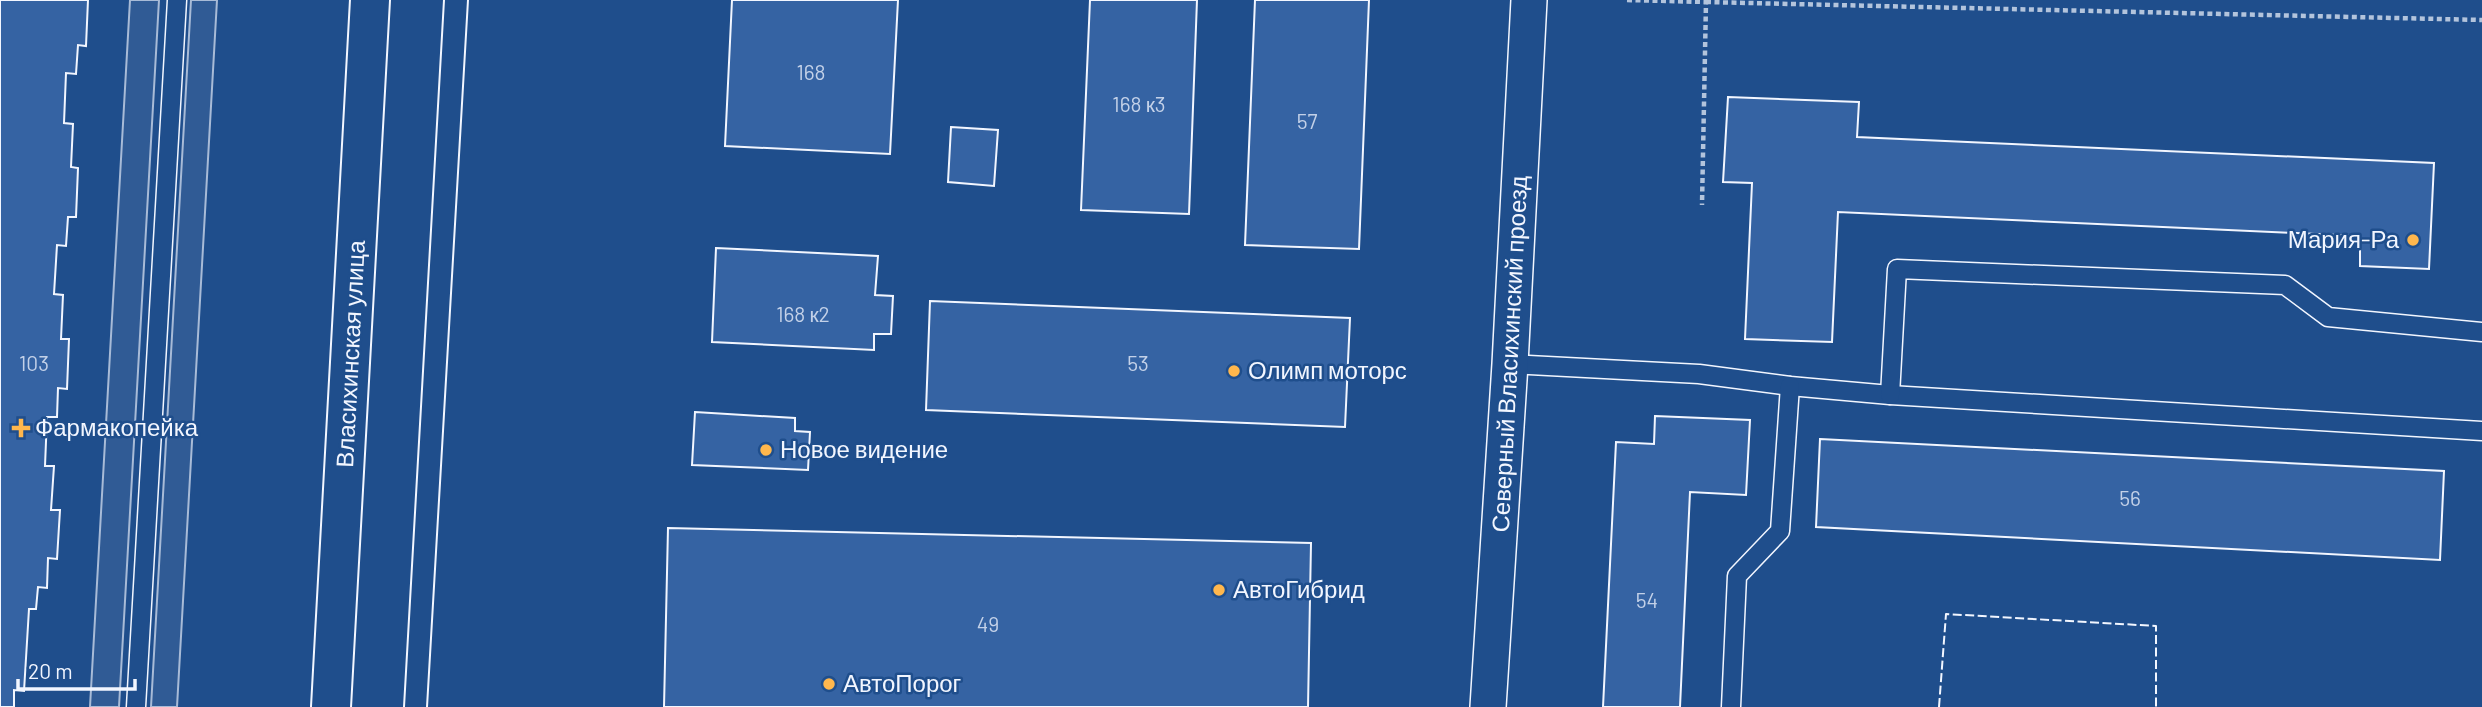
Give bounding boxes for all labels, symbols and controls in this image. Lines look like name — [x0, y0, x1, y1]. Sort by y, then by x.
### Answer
house number: 168 — [796, 59, 826, 84]
house number: 168 к3 — [1112, 91, 1166, 116]
house number: 57 — [1297, 108, 1317, 133]
street label: Северный Власихинский проезд — [1485, 175, 1532, 533]
place label: Мария-Ра — [2288, 224, 2400, 253]
marker: Мария-Ра — [2405, 232, 2421, 248]
street label: Власихинская улица — [329, 239, 370, 468]
house number: 168 к2 — [776, 301, 830, 326]
house number: 103 — [19, 350, 49, 375]
house number: 53 — [1127, 350, 1149, 375]
place label: Олимп моторс — [1248, 355, 1407, 384]
marker: Олимп моторс — [1226, 363, 1242, 379]
place label: Фармакопейка — [35, 412, 199, 441]
marker: Фармакопейка — [13, 420, 29, 436]
place label: Новое видение — [780, 434, 948, 463]
marker: Новое видение — [758, 442, 774, 458]
house number: 56 — [2119, 485, 2141, 510]
place label: АвтоГибрид — [1233, 574, 1365, 603]
marker: АвтоГибрид — [1211, 582, 1227, 598]
house number: 54 — [1636, 587, 1658, 612]
house number: 49 — [977, 611, 999, 636]
scale bar — [18, 648, 135, 692]
text: 20 m — [28, 658, 73, 683]
place label: АвтоПорог — [843, 668, 962, 697]
marker: АвтоПорог — [821, 676, 837, 692]

